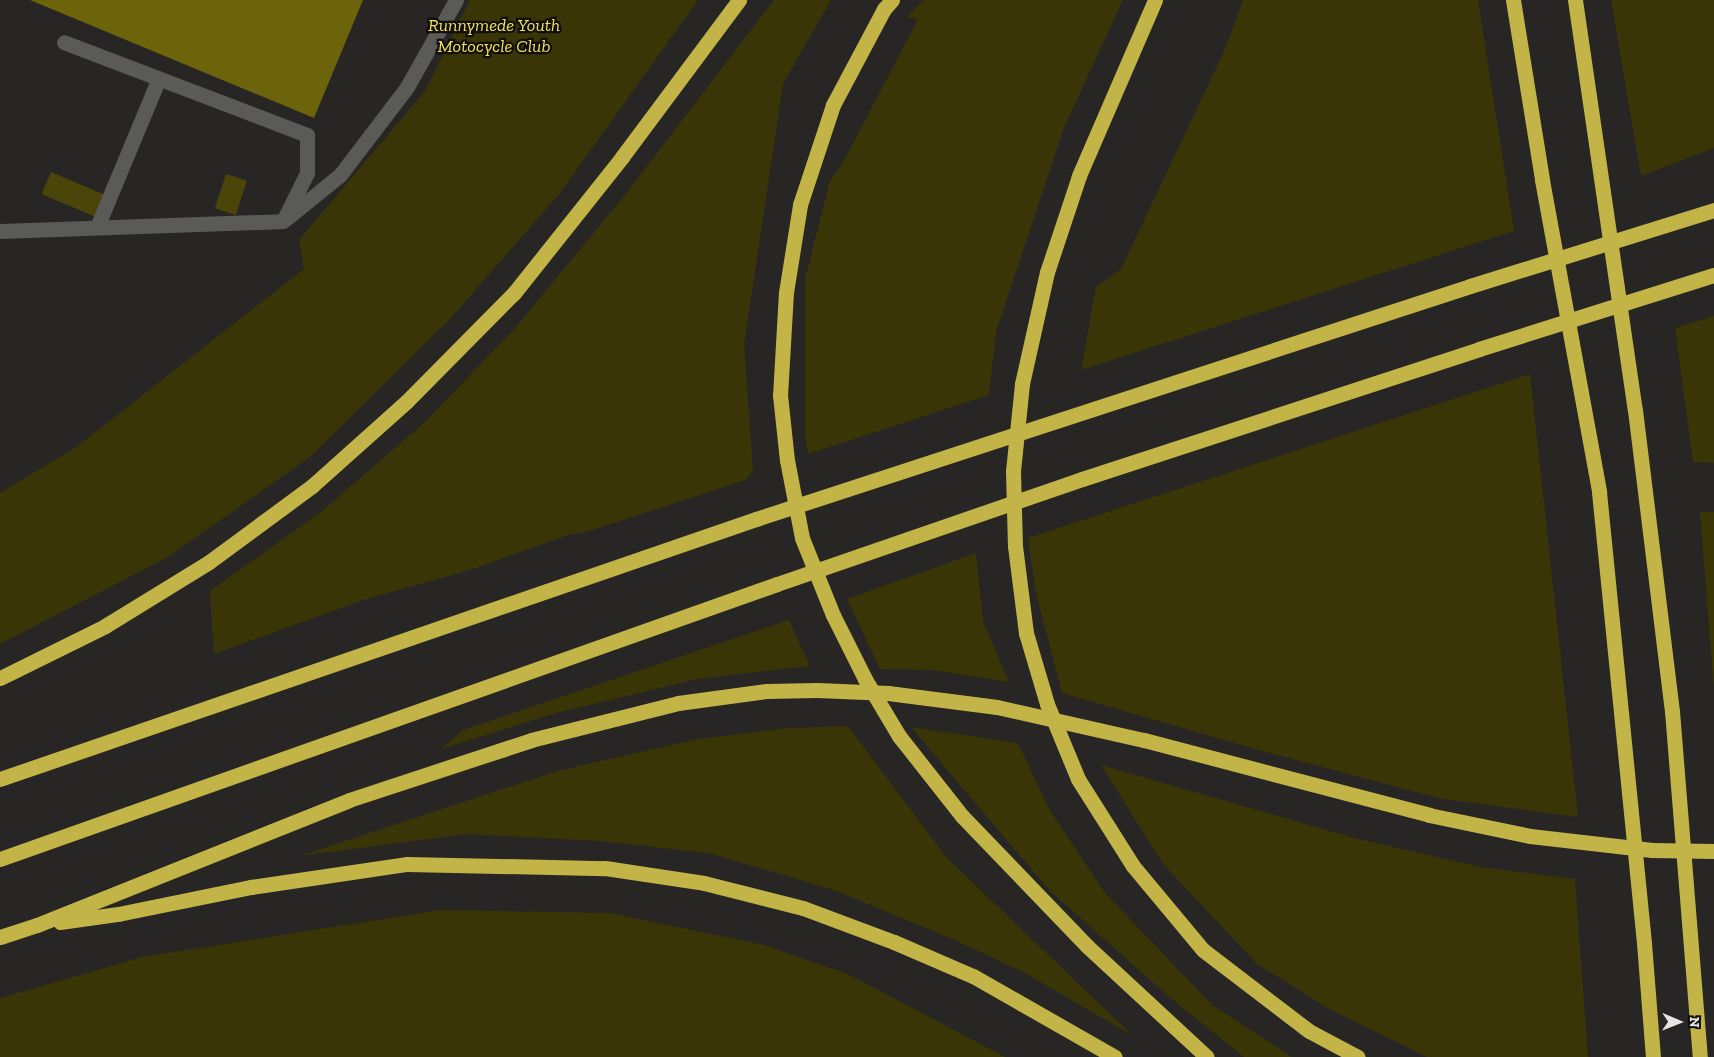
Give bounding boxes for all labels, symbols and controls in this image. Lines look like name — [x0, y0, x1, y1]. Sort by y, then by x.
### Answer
park label: Runnymede Youth Motocycle Club — [428, 15, 560, 58]
north arrow — [1654, 997, 1704, 1047]
text: N — [1686, 1017, 1703, 1028]

